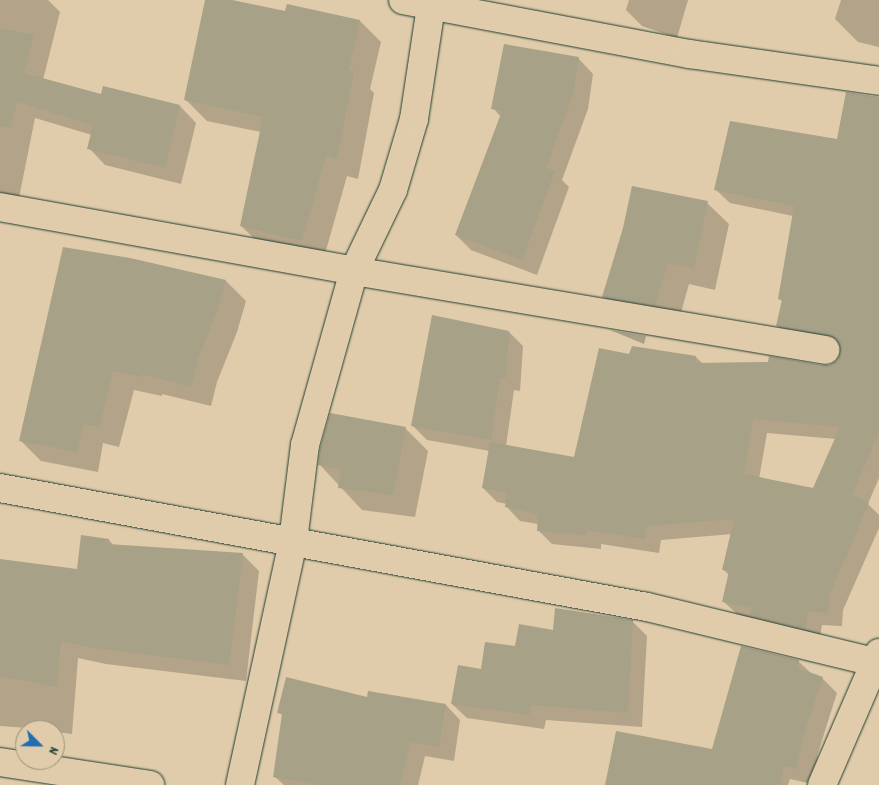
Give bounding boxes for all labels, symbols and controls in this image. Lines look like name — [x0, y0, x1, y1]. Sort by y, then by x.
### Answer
north arrow — [15, 720, 65, 770]
text: N — [42, 743, 63, 758]

